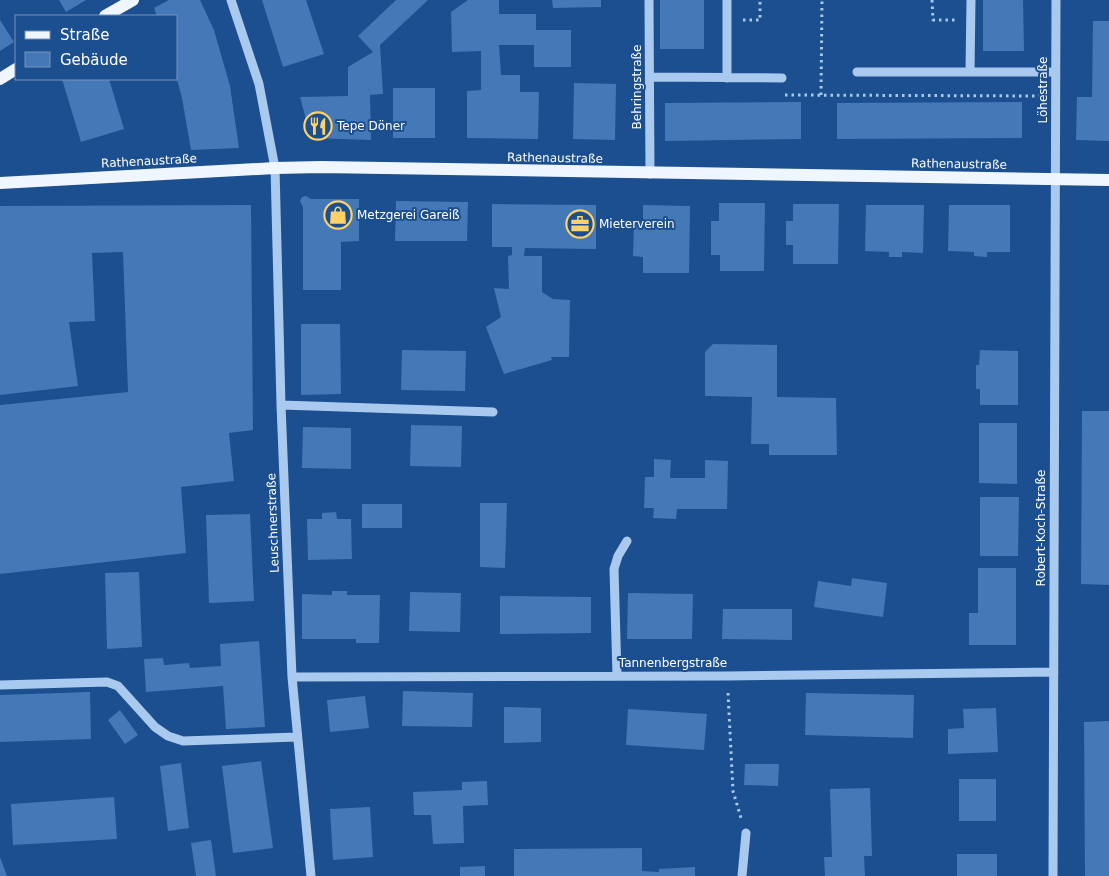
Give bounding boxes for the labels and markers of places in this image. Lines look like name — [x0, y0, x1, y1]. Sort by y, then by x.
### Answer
restaurant icon: Tepe Döner — [303, 111, 333, 141]
place label: Tepe Döner — [336, 119, 405, 133]
shop icon: Metzgerei Gareiß — [323, 200, 353, 230]
place label: Metzgerei Gareiß — [357, 208, 460, 222]
office icon: Mieterverein — [565, 209, 595, 239]
place label: Mieterverein — [599, 217, 675, 231]

